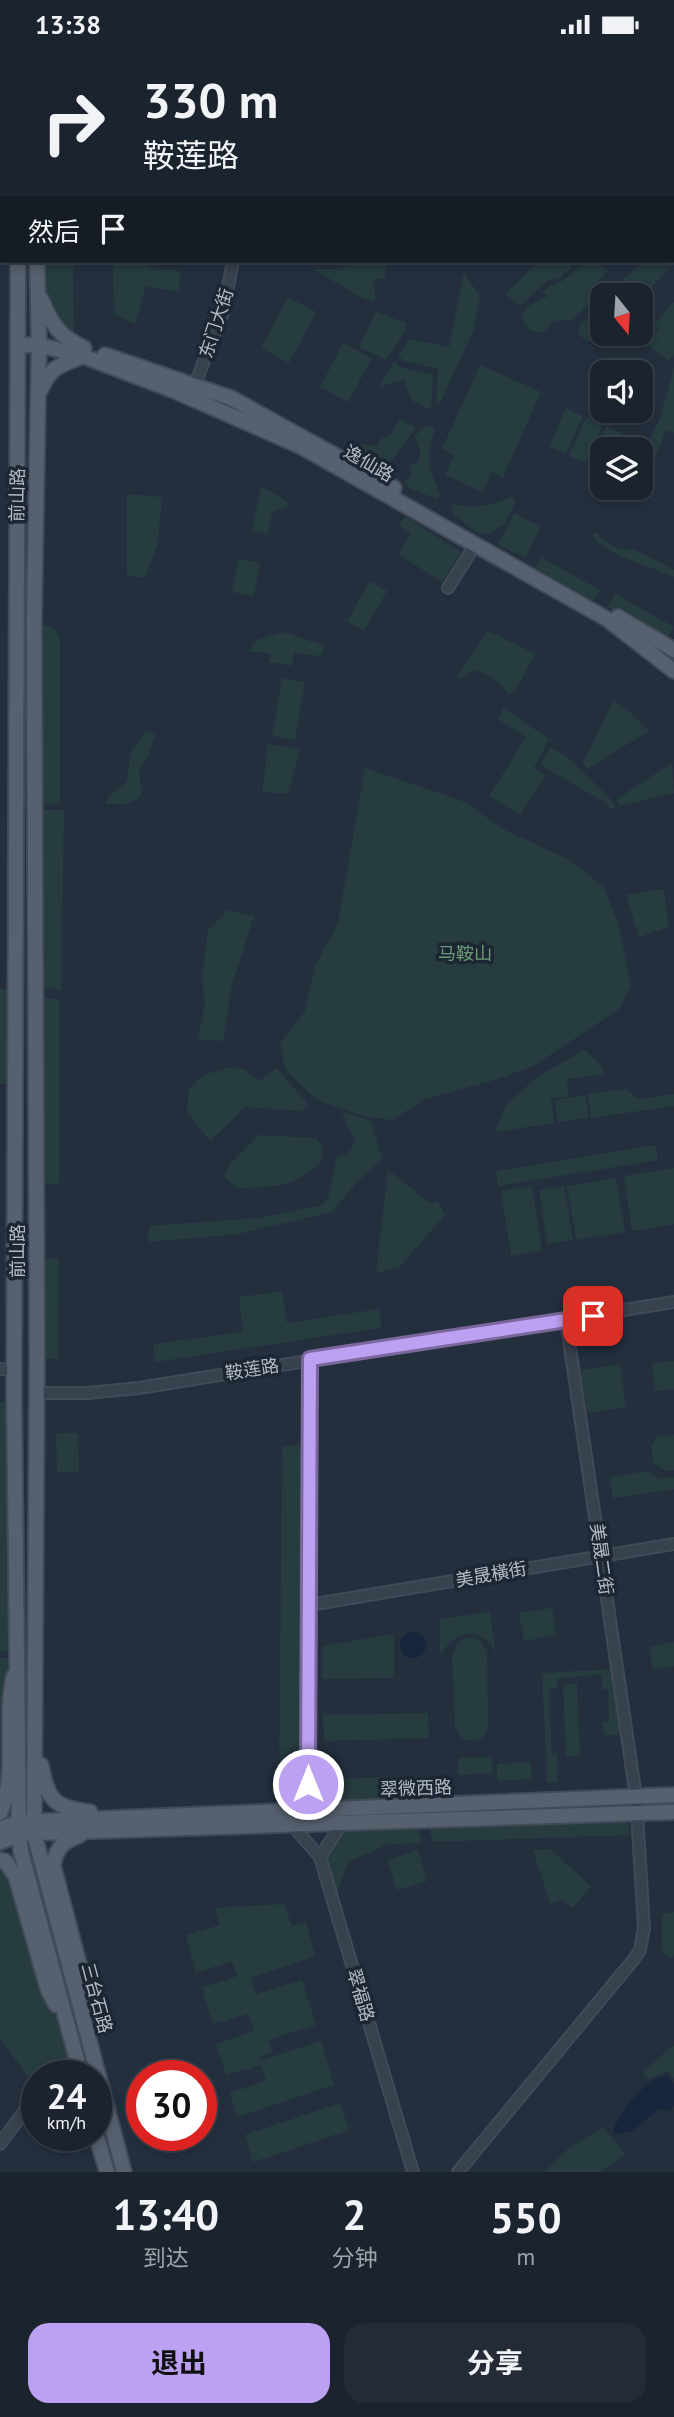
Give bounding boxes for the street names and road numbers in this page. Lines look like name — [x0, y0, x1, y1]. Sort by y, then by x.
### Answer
street label: 东门大街 — [194, 285, 238, 361]
street label: 逸仙路 — [340, 440, 398, 486]
street label: 前山路 — [5, 468, 29, 522]
street label: 前山路 — [6, 1224, 29, 1278]
street label: 鞍莲路 — [224, 1353, 280, 1385]
street label: 美晟二街 — [586, 1522, 618, 1596]
street label: 美晟橫街 — [454, 1556, 528, 1592]
street label: 翠微西路 — [380, 1775, 452, 1801]
street label: 三台石路 — [77, 1960, 117, 2036]
street label: 翠福路 — [343, 1966, 379, 2024]

